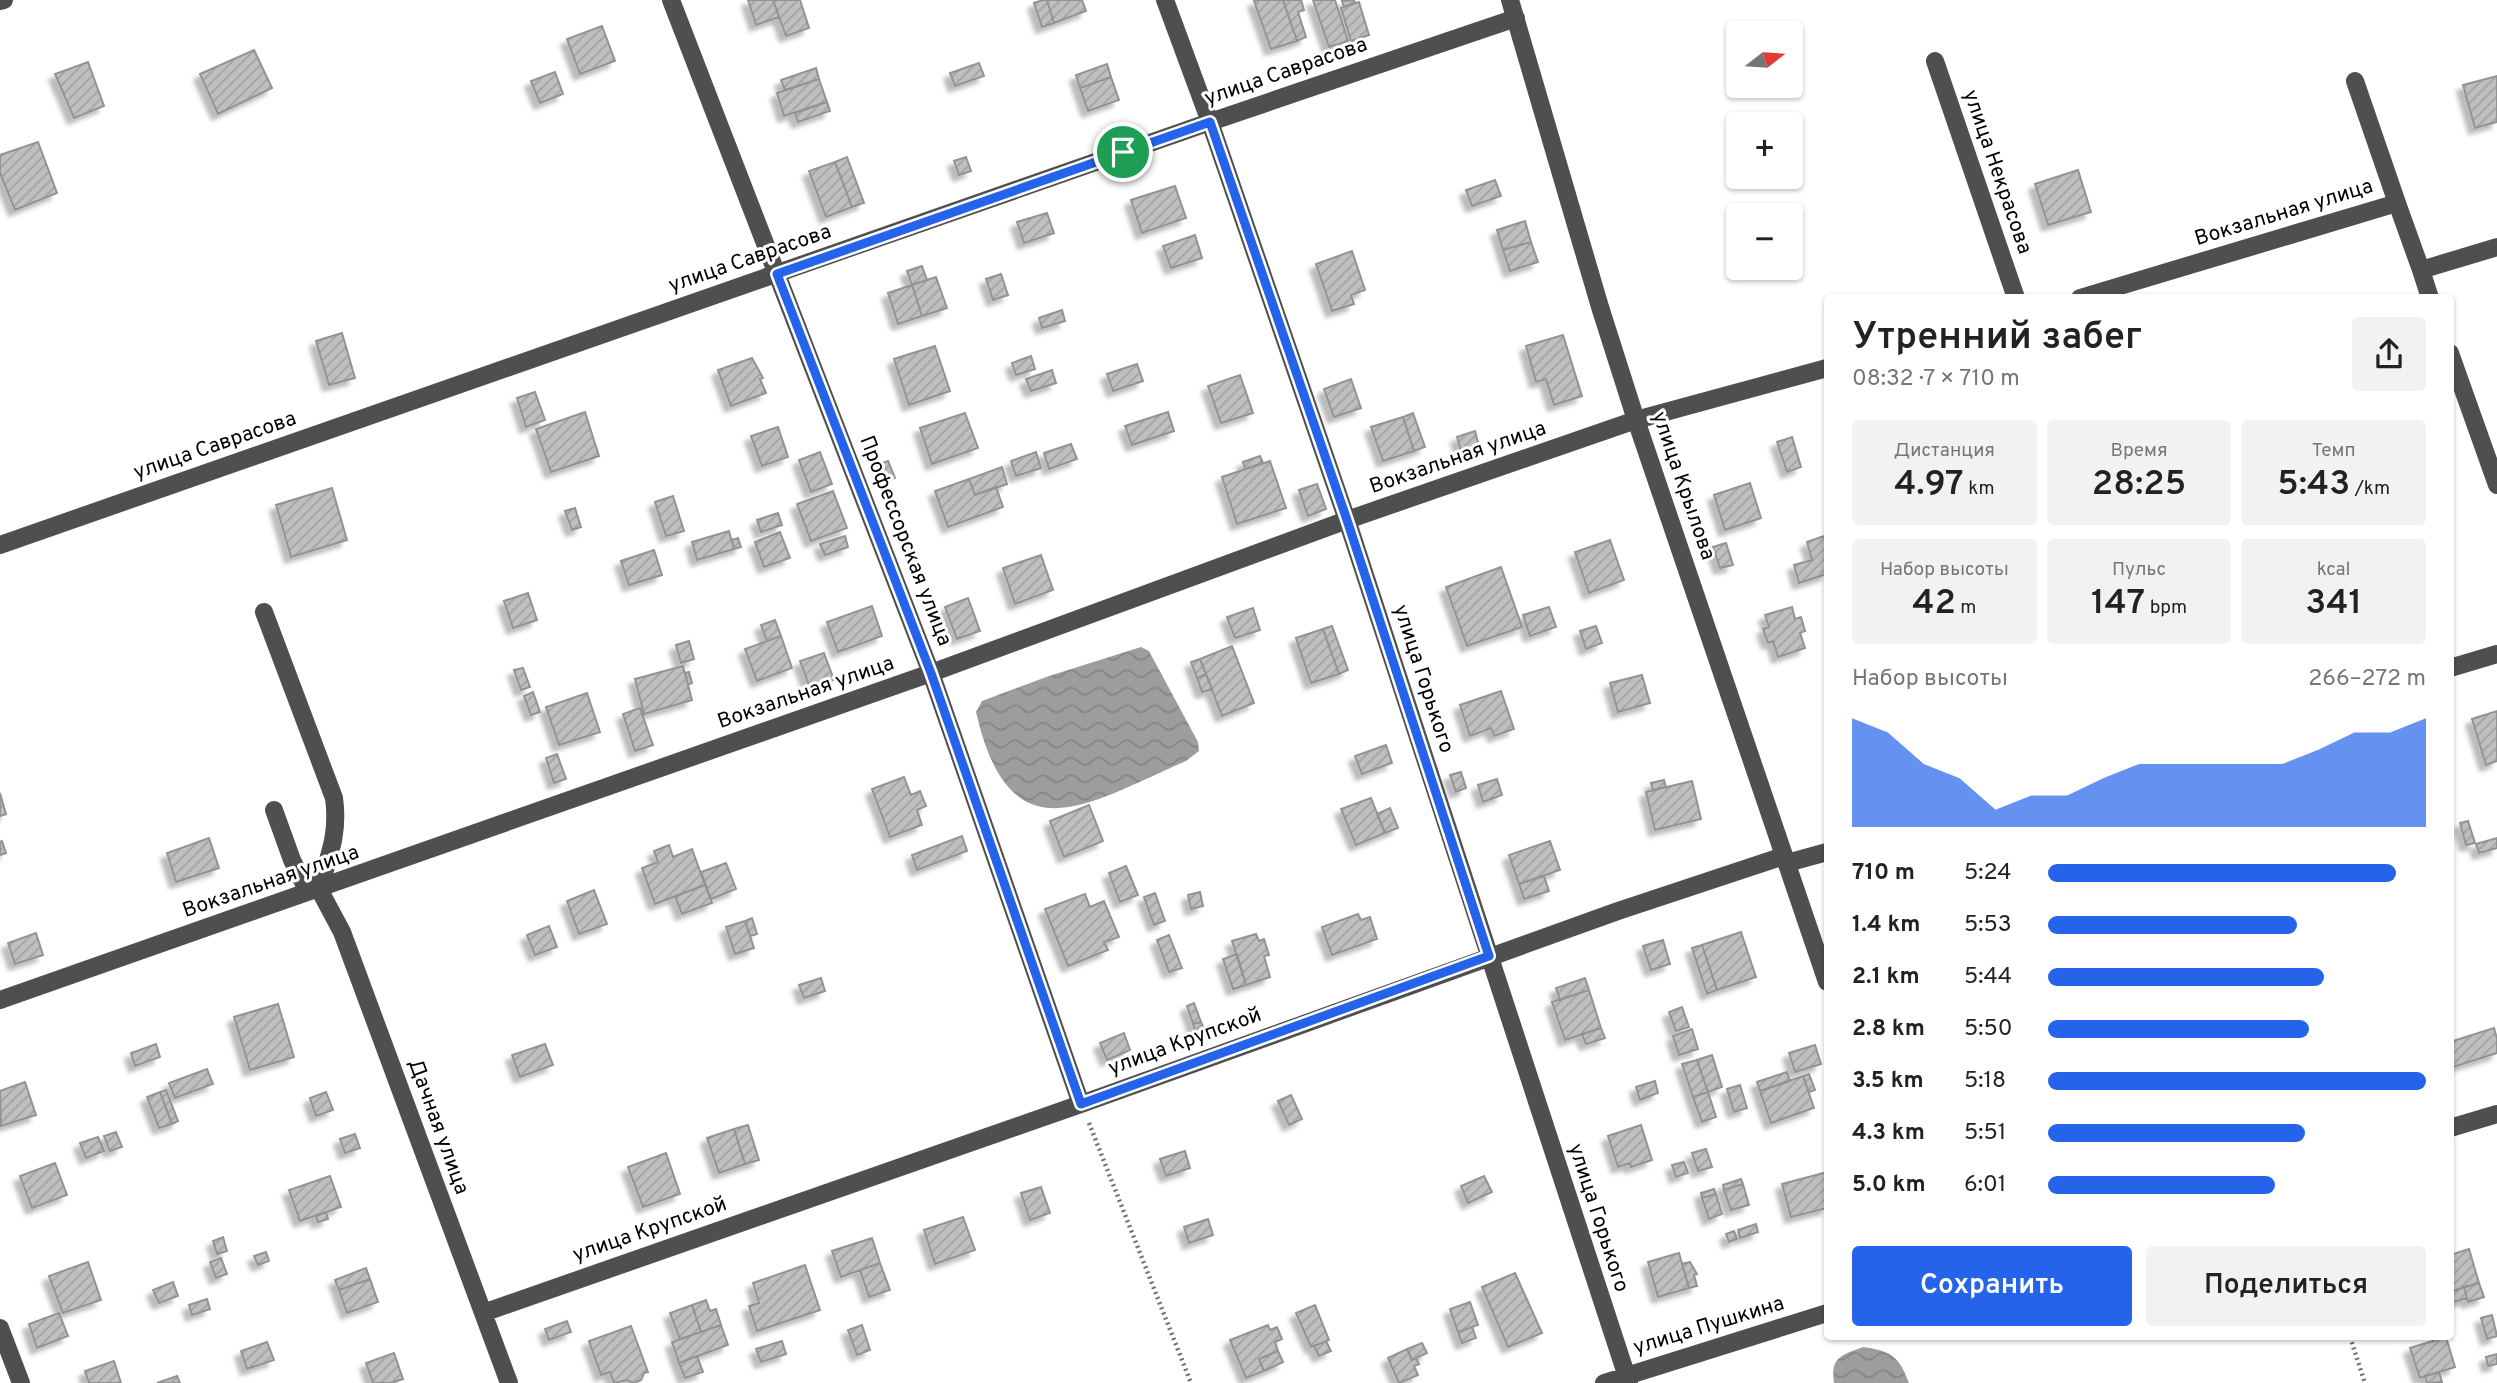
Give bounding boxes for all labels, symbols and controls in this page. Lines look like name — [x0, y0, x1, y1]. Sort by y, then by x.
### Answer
north arrow — [1726, 21, 1802, 98]
map controls — [1726, 21, 1803, 280]
street label: улица Саврасова — [1201, 31, 1371, 113]
street label: улица Некрасова — [1956, 86, 2038, 258]
button: + — [1726, 112, 1803, 189]
pin — [1093, 122, 1153, 182]
icon: arrive — [1104, 133, 1142, 171]
street label: Вокзальная улица — [2192, 173, 2376, 253]
button: − — [1726, 203, 1803, 280]
street label: улица Саврасова — [665, 218, 835, 300]
text: Утренний забег — [1852, 314, 2142, 363]
button: share — [2352, 317, 2426, 391]
text: 08:32 · 7 × 710 m — [1852, 365, 2020, 394]
street label: улица Саврасова — [130, 405, 300, 487]
street label: улица Крылова — [1645, 408, 1721, 564]
street label: Вокзальная улица — [1366, 415, 1550, 501]
street label: Профессорская улица — [852, 432, 958, 650]
text: Дистанция — [1894, 439, 1995, 463]
text: Время — [2110, 439, 2168, 463]
text: Темп — [2312, 439, 2356, 463]
text: 4.97 — [1894, 463, 1964, 507]
text: 28:25 — [2092, 463, 2186, 507]
text: 5:43 — [2277, 463, 2350, 507]
text: km — [1964, 477, 1995, 501]
text: /km — [2350, 477, 2390, 501]
text: Набор высоты — [1880, 558, 2009, 582]
text: Пульс — [2112, 558, 2166, 582]
text: kcal — [2317, 558, 2351, 582]
text: 42 — [1912, 582, 1956, 626]
text: 147 — [2091, 582, 2145, 626]
text: 341 — [2305, 582, 2362, 626]
text: m — [1956, 596, 1976, 620]
text: bpm — [2145, 596, 2187, 620]
street label: улица Горького — [1386, 601, 1460, 757]
street label: Вокзальная улица — [714, 650, 898, 736]
text: Набор высоты — [1852, 665, 2008, 694]
text: 266–272 m — [2308, 665, 2426, 694]
street label: Вокзальная улица — [179, 839, 363, 925]
text: 710 m — [1852, 859, 1915, 888]
text: 5:24 — [1964, 859, 2012, 888]
text: 1.4 km — [1852, 911, 1920, 940]
text: 5:53 — [1964, 911, 2012, 940]
text: 2.1 km — [1852, 963, 1920, 992]
text: 5:44 — [1964, 963, 2012, 992]
street label: улица Крупской — [1105, 1002, 1265, 1082]
text: 2.8 km — [1852, 1015, 1925, 1044]
text: 5:50 — [1964, 1015, 2012, 1044]
street label: Дачная улица — [401, 1056, 475, 1198]
text: 3.5 km — [1852, 1067, 1924, 1096]
text: 5:18 — [1964, 1067, 2006, 1096]
text: 4.3 km — [1852, 1119, 1925, 1148]
text: 5:51 — [1964, 1119, 2006, 1148]
street label: улица Горького — [1561, 1140, 1635, 1296]
text: 5.0 km — [1852, 1171, 1926, 1200]
text: 6:01 — [1964, 1171, 2006, 1200]
street label: улица Крупской — [569, 1191, 731, 1269]
button: Сохранить — [1852, 1246, 2132, 1326]
button: Поделиться — [2146, 1246, 2426, 1326]
street label: улица Пушкина — [1630, 1290, 1788, 1362]

